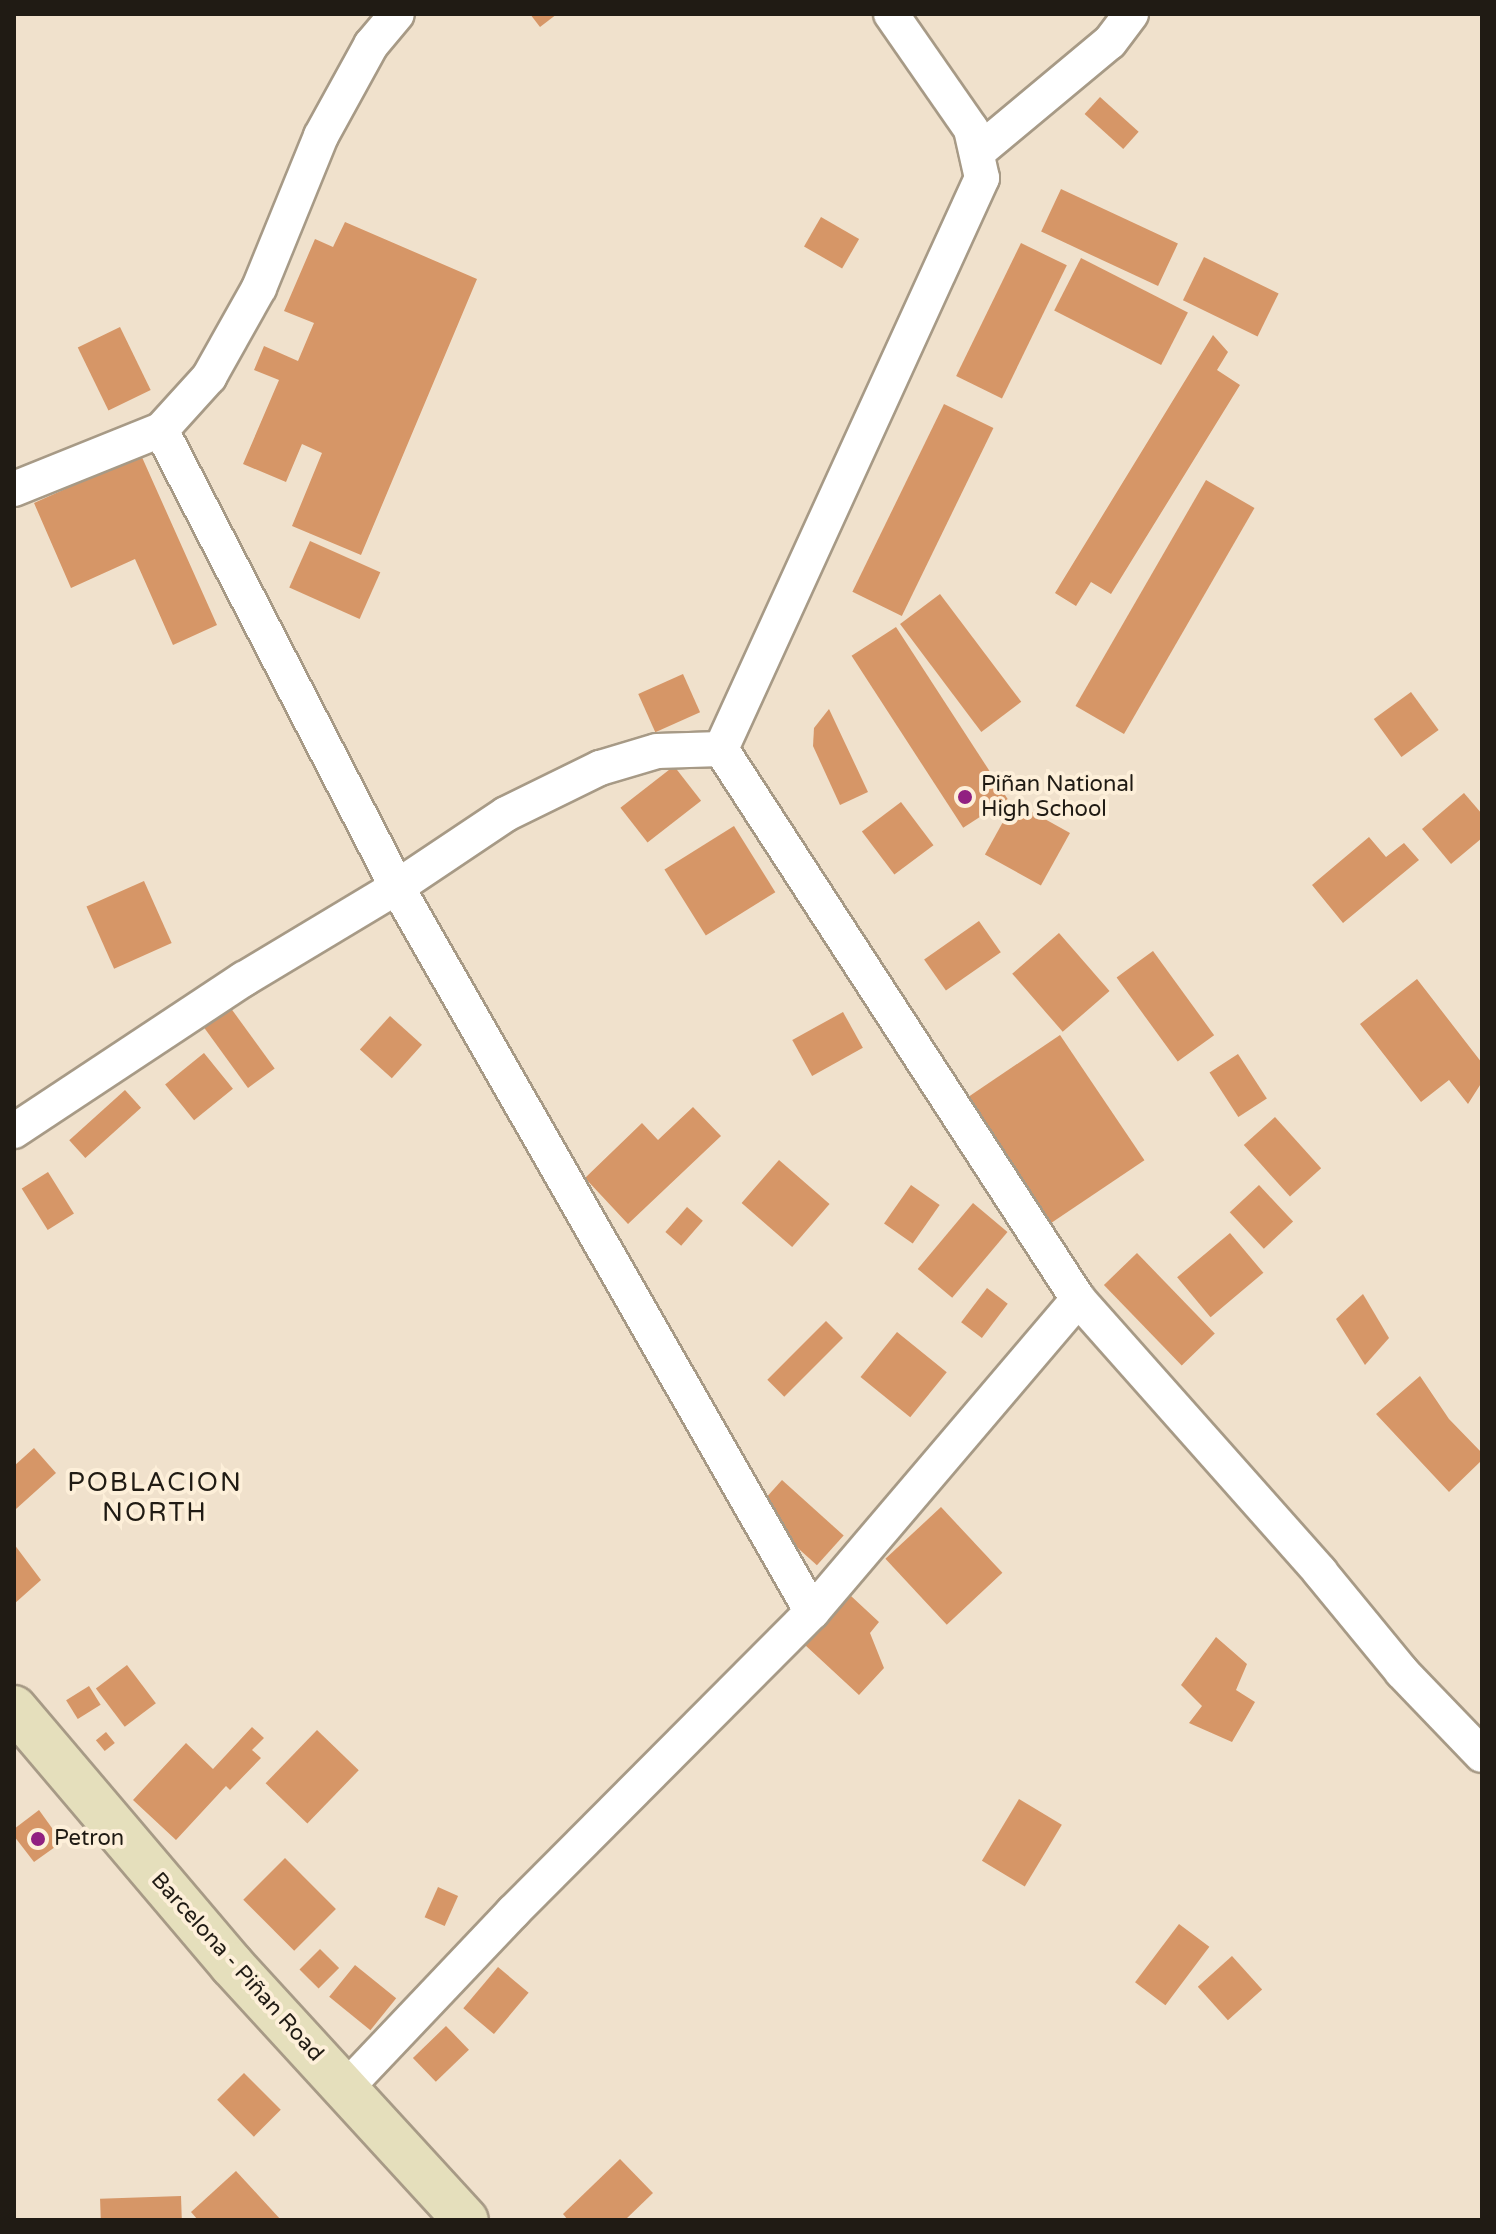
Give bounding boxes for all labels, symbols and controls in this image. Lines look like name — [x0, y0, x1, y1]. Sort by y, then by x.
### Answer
place label: Piñan National High School — [981, 771, 1134, 822]
marker: Piñan National High School — [956, 788, 974, 806]
district label: POBLACION NORTH — [67, 1467, 243, 1528]
place label: Petron — [54, 1826, 124, 1852]
marker: Petron — [29, 1830, 47, 1848]
street label: Barcelona - Piñan Road — [145, 1867, 329, 2067]

